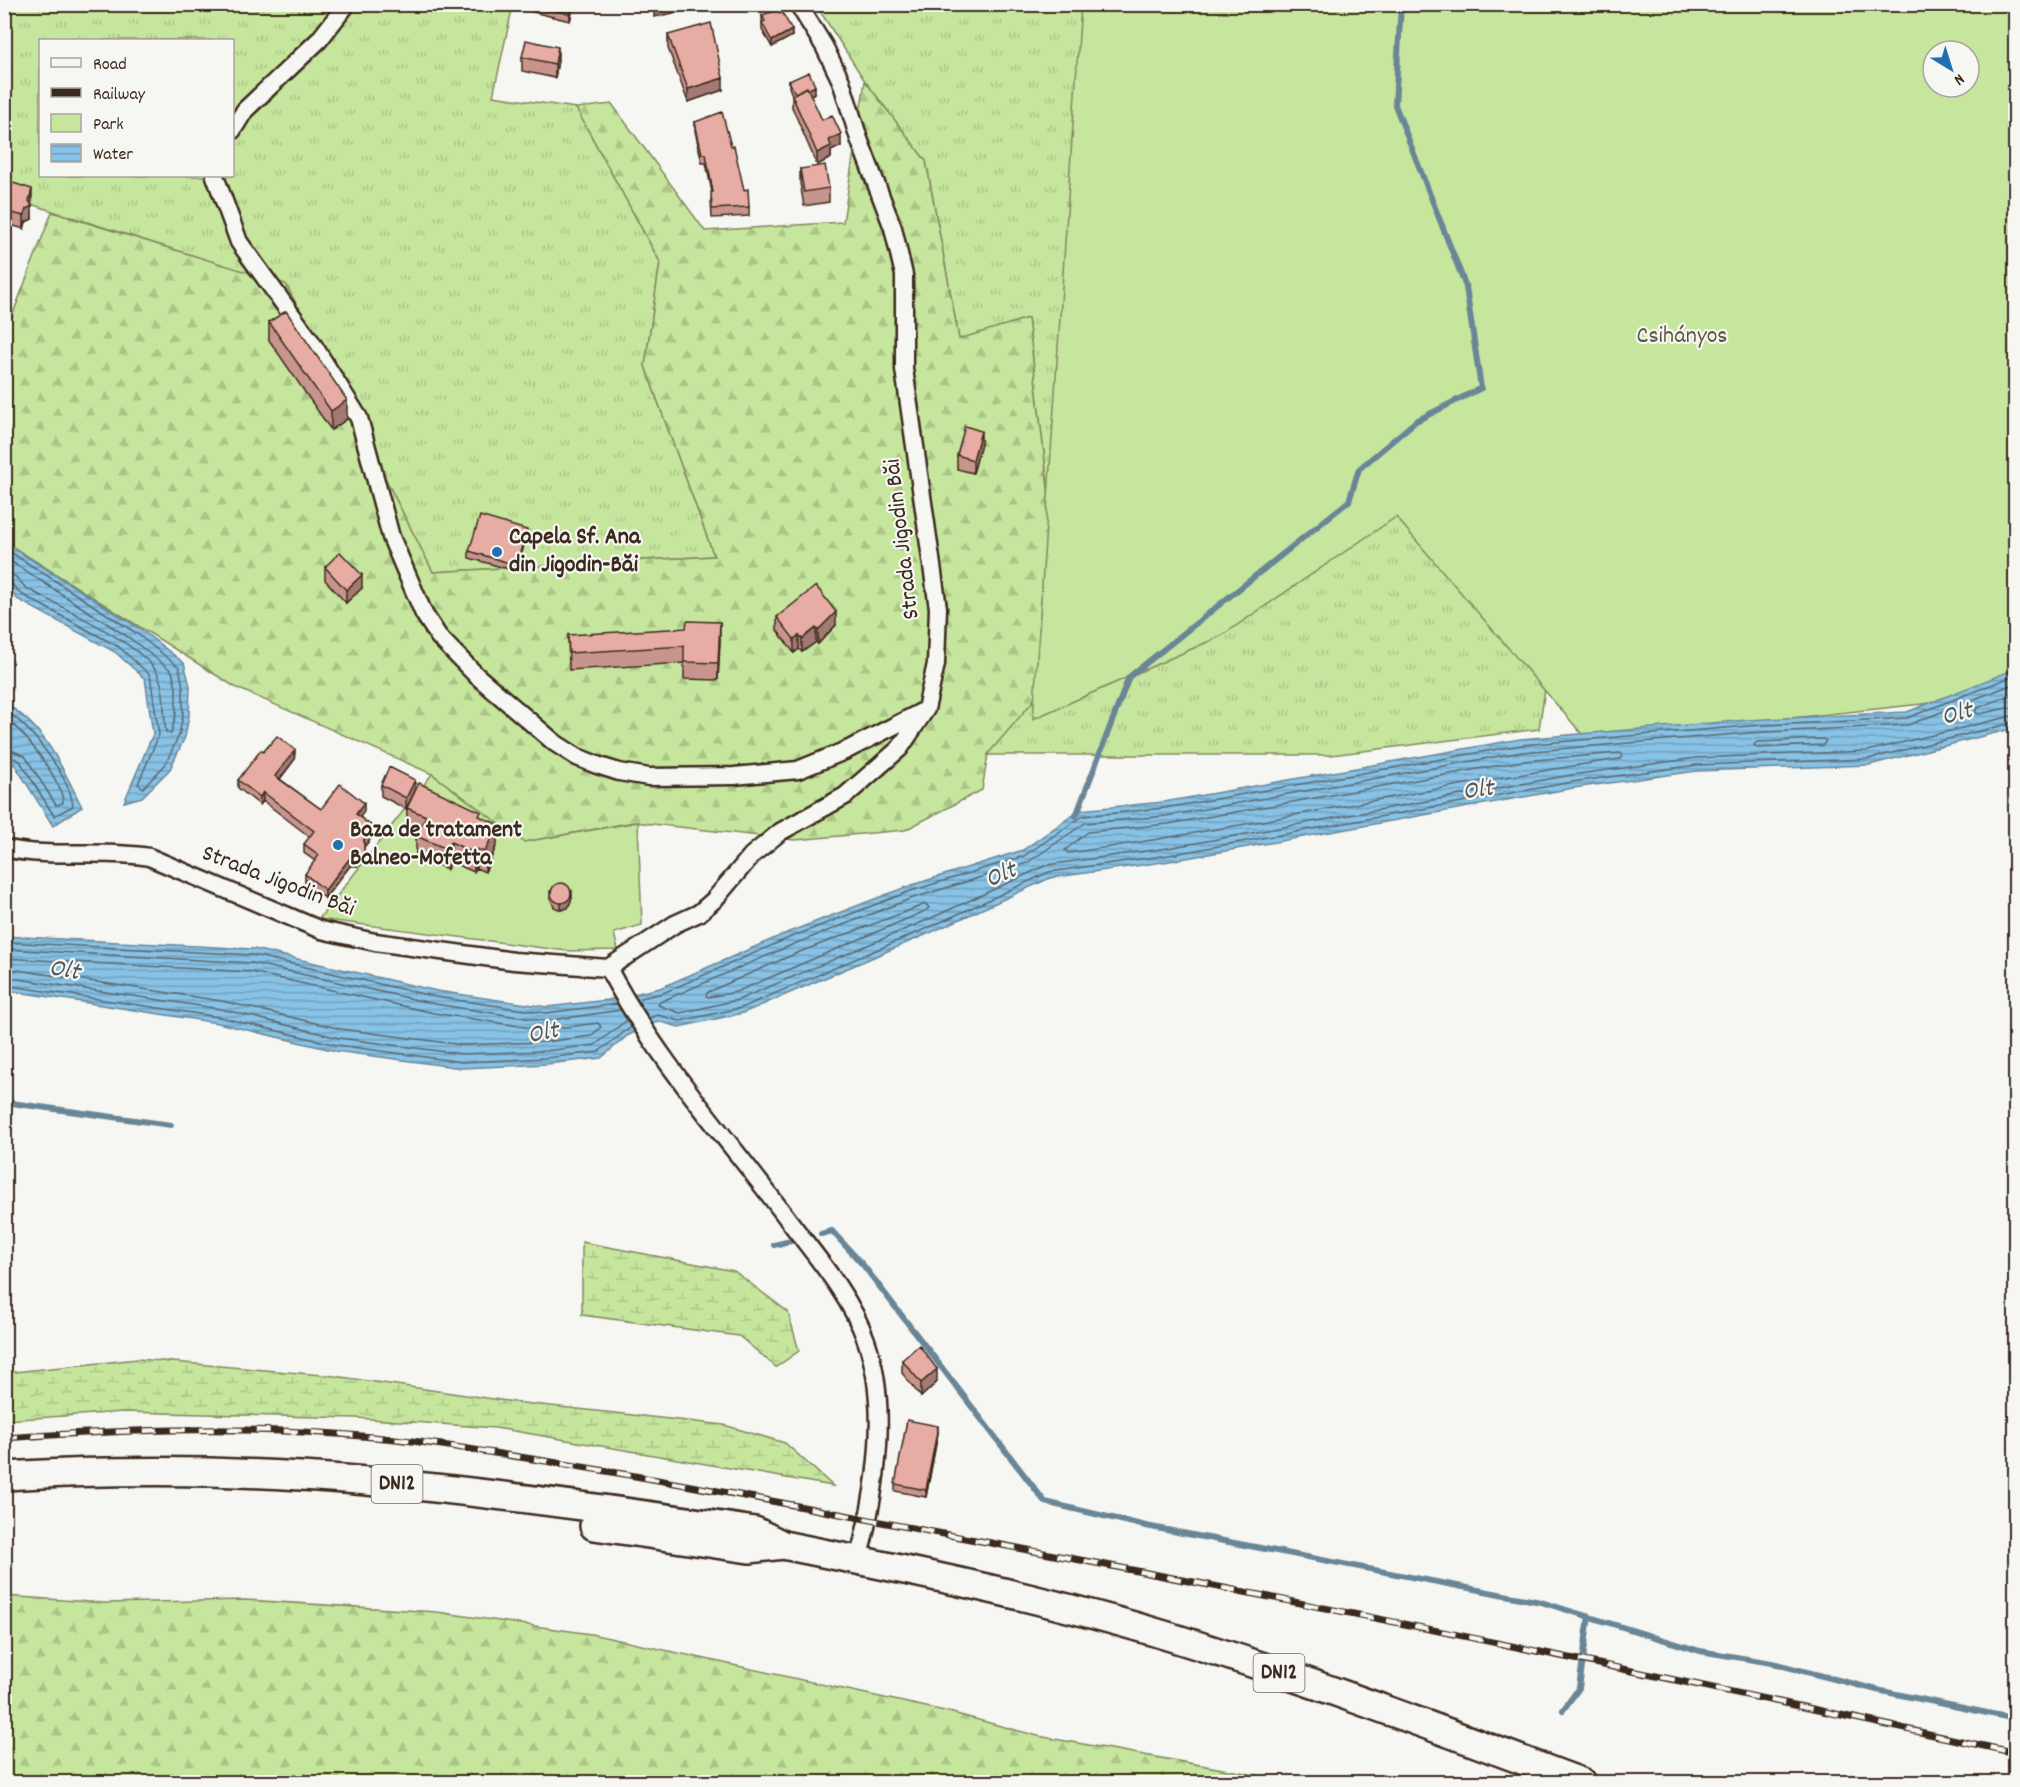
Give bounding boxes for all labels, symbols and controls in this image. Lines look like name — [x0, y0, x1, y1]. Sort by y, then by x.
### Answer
legend — [39, 39, 234, 177]
north arrow — [1921, 39, 1981, 99]
text: Road — [93, 53, 127, 78]
text: N — [1948, 67, 1969, 90]
text: Railway — [93, 83, 146, 108]
text: Park — [93, 113, 124, 138]
text: Water — [93, 143, 133, 168]
park label: Csihányos — [1637, 320, 1727, 354]
street label: Strada Jigodin Băi — [876, 457, 930, 621]
place label: Capela Sf. Ana din Jigodin-Băi — [509, 521, 641, 583]
marker: Capela Sf. Ana din Jigodin-Băi — [490, 545, 504, 559]
water label: Olt — [1937, 693, 1979, 737]
water label: Olt — [1460, 770, 1498, 811]
place label: Baza de tratament Balneo-Mofetta — [350, 814, 522, 876]
street label: Strada Jigodin Băi — [196, 837, 360, 927]
marker: Baza de tratament Balneo-Mofetta — [331, 838, 345, 852]
water label: Olt — [980, 852, 1025, 899]
water label: Olt — [46, 950, 85, 992]
water label: Olt — [524, 1012, 564, 1055]
road number: DN12 — [372, 1465, 422, 1503]
road number: DN12 — [1254, 1654, 1304, 1692]

